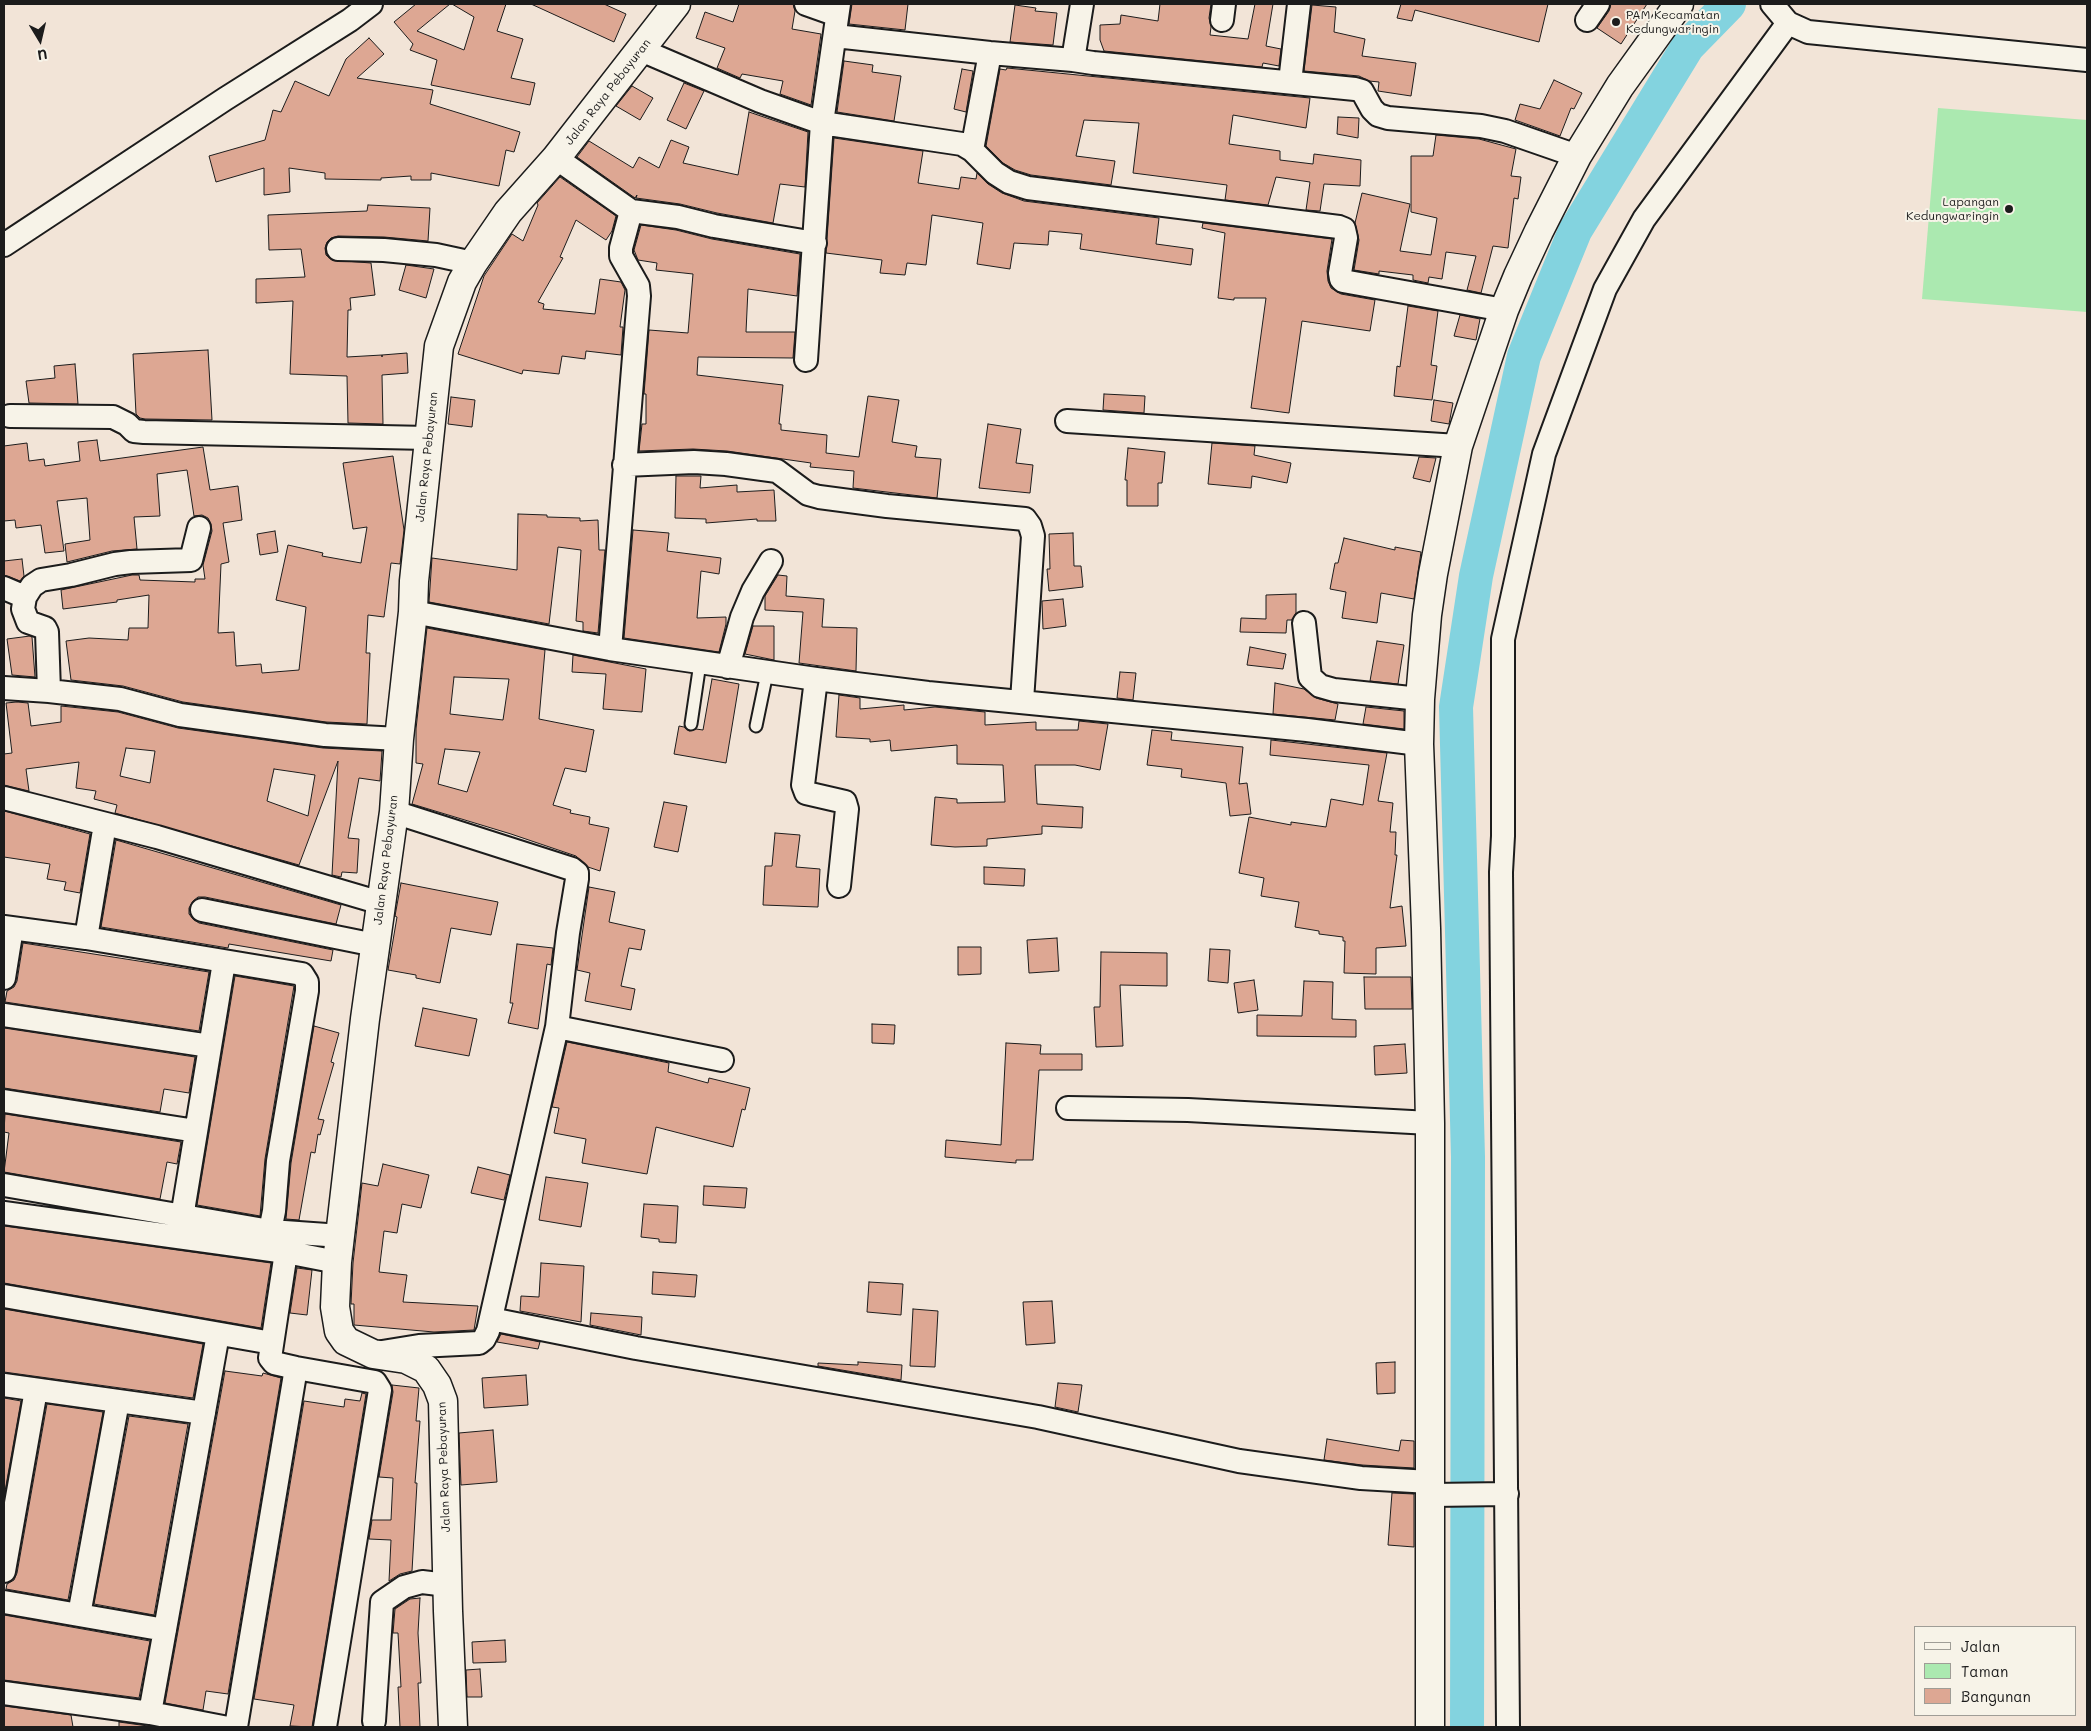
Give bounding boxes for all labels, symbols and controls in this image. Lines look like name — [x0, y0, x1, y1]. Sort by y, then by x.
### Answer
place label: PAM Kecamatan Kedungwaringin — [1626, 8, 1720, 36]
north arrow — [15, 15, 65, 65]
marker: PAM Kecamatan Kedungwaringin — [1610, 16, 1622, 28]
street label: Jalan Raya Pebayuran — [562, 36, 654, 148]
text: U — [36, 45, 49, 65]
place label: Lapangan Kedungwaringin — [1906, 195, 1999, 223]
marker: Lapangan Kedungwaringin — [2003, 203, 2015, 215]
street label: Jalan Raya Pebayuran — [413, 391, 441, 523]
street label: Jalan Raya Pebayuran — [371, 794, 401, 926]
street label: Jalan Raya Pebayuran — [435, 1401, 453, 1533]
legend — [1914, 1626, 2076, 1716]
text: Jalan — [1961, 1636, 2000, 1656]
text: Taman — [1961, 1661, 2008, 1681]
text: Bangunan — [1961, 1686, 2031, 1706]

